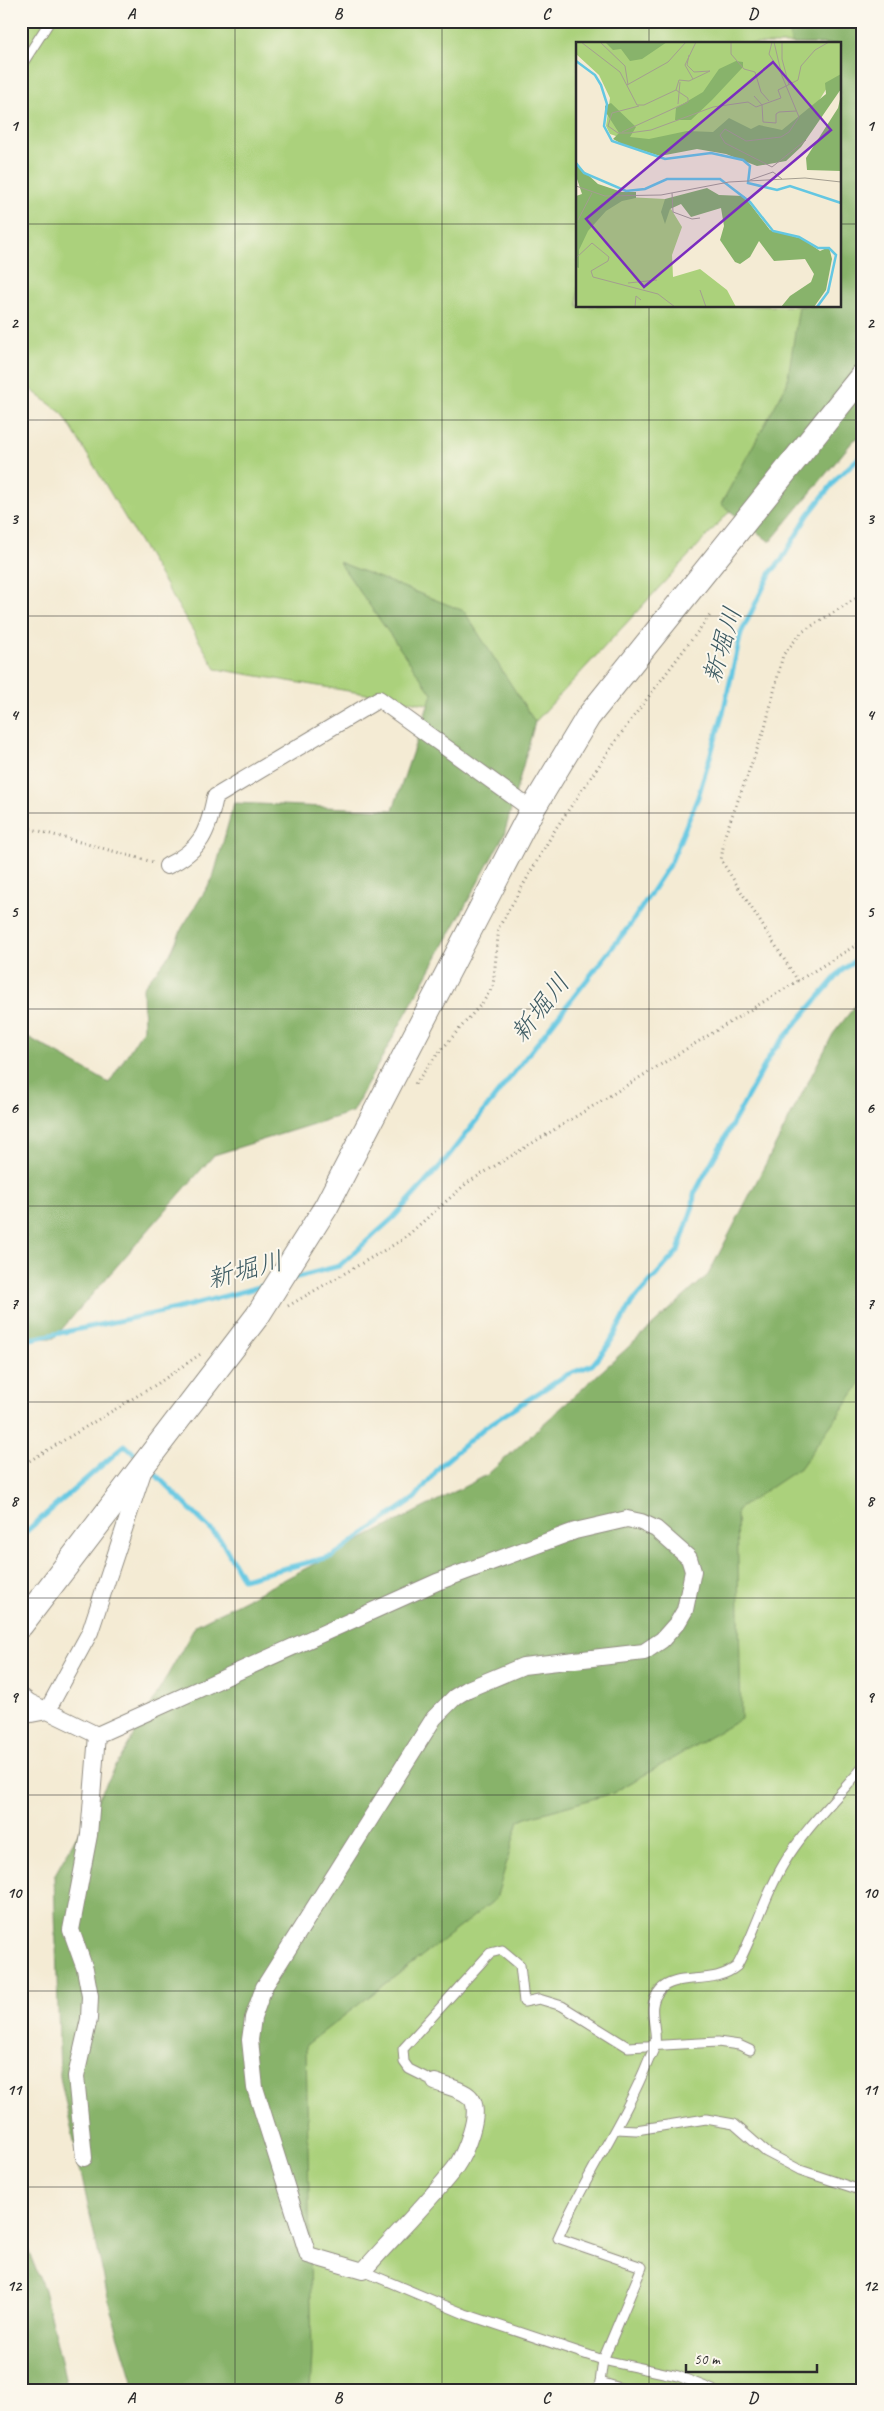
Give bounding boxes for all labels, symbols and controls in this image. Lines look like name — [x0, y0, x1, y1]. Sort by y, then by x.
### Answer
text: A — [127, 4, 137, 24]
text: B — [334, 4, 344, 24]
text: C — [542, 4, 552, 24]
text: D — [748, 4, 759, 24]
inset map — [576, 42, 842, 308]
text: 1 — [10, 116, 19, 136]
text: 1 — [866, 116, 875, 136]
text: 2 — [10, 313, 19, 333]
text: 2 — [866, 313, 875, 333]
text: 3 — [10, 509, 19, 529]
text: 3 — [866, 509, 875, 529]
water label: 新堀川 — [695, 603, 749, 687]
text: 4 — [10, 705, 19, 725]
text: 4 — [866, 705, 875, 725]
text: 5 — [11, 902, 20, 922]
text: 5 — [867, 902, 876, 922]
water label: 新堀川 — [503, 967, 577, 1049]
text: 6 — [10, 1098, 19, 1118]
text: 6 — [866, 1098, 875, 1118]
water label: 新堀川 — [203, 1244, 287, 1296]
text: 7 — [10, 1294, 19, 1314]
text: 7 — [866, 1294, 875, 1314]
text: 8 — [10, 1491, 19, 1511]
text: 8 — [866, 1491, 875, 1511]
text: 9 — [10, 1687, 19, 1707]
text: 9 — [866, 1687, 875, 1707]
text: 10 — [7, 1883, 23, 1903]
text: 10 — [863, 1883, 879, 1903]
text: 11 — [7, 2080, 23, 2100]
text: 11 — [863, 2080, 879, 2100]
text: 12 — [7, 2276, 23, 2296]
text: 12 — [863, 2276, 879, 2296]
scale bar — [686, 2341, 818, 2373]
text: 50 m — [694, 2350, 721, 2369]
text: A — [127, 2388, 137, 2408]
text: B — [334, 2388, 344, 2408]
text: C — [542, 2388, 552, 2408]
text: D — [748, 2388, 759, 2408]

